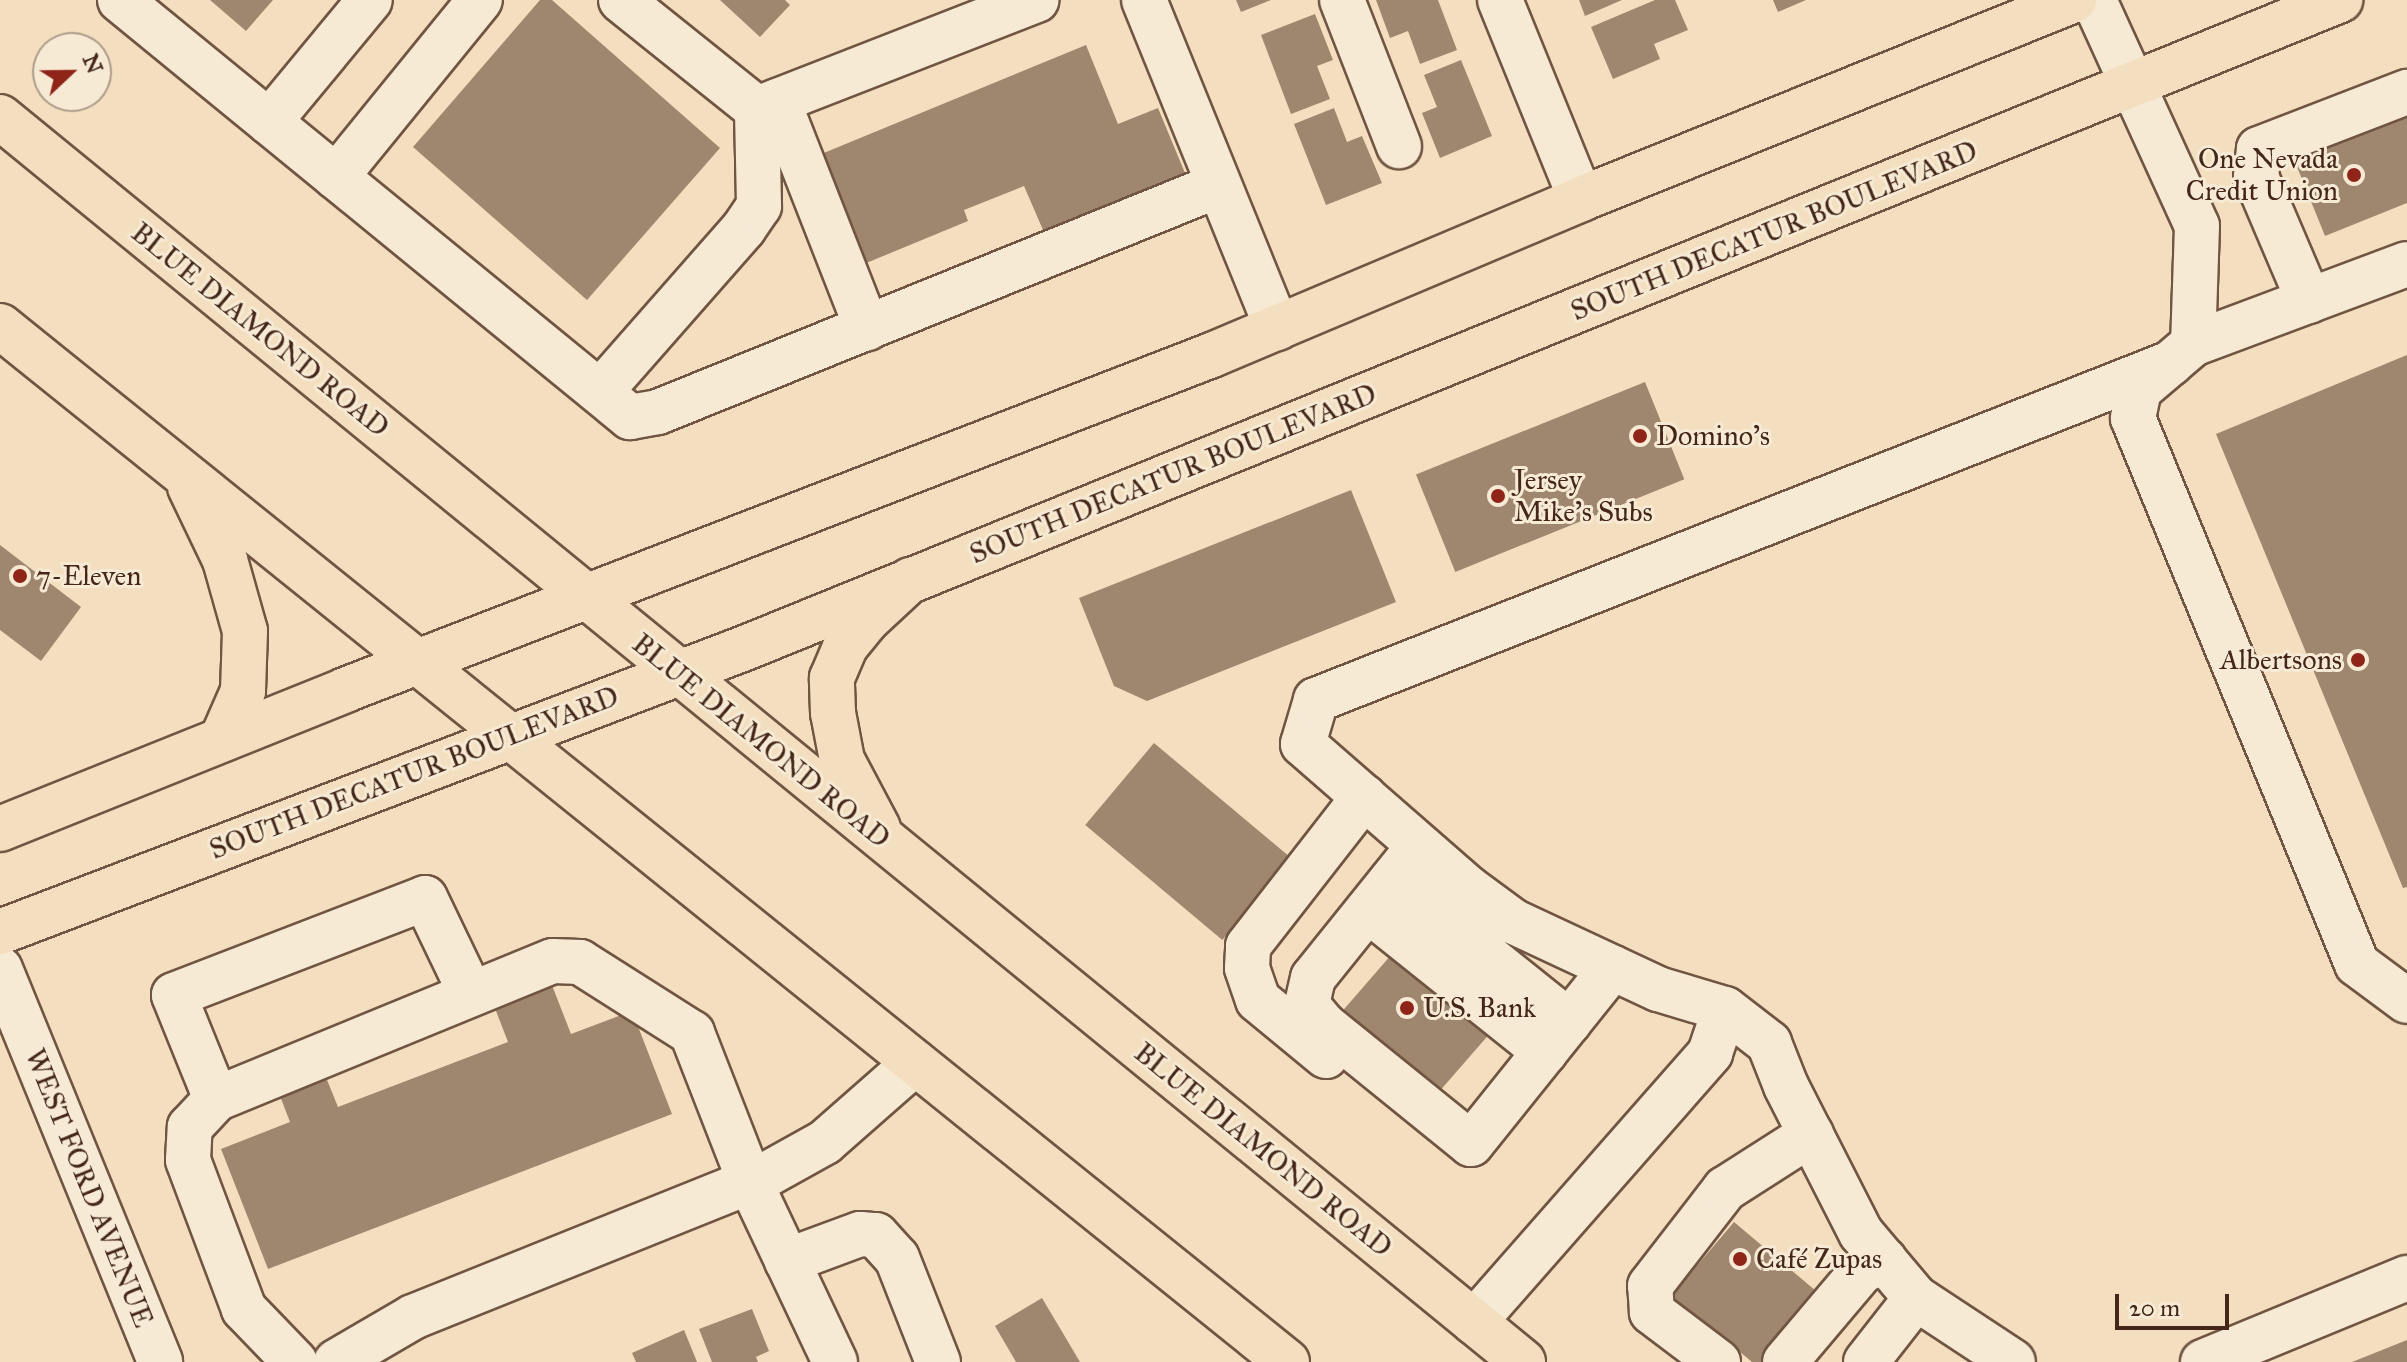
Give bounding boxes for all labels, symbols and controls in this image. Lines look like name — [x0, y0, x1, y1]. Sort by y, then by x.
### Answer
north arrow — [32, 32, 112, 112]
text: N — [77, 50, 109, 77]
street label: SOUTH DECATUR BOULEVARD — [1566, 134, 1982, 328]
place label: One Nevada Credit Union — [2186, 142, 2338, 208]
marker: One Nevada Credit Union — [2345, 166, 2363, 184]
street label: BLUE DIAMOND ROAD — [124, 216, 396, 444]
street label: SOUTH DECATUR BOULEVARD — [965, 377, 1381, 571]
place label: Domino's — [1656, 419, 1770, 453]
marker: Domino's — [1631, 427, 1649, 445]
place label: Jersey Mike's Subs — [1514, 463, 1653, 529]
marker: Jersey Mike's Subs — [1489, 487, 1507, 505]
place label: 7-Eleven — [36, 559, 141, 593]
marker: 7-Eleven — [11, 567, 29, 585]
street label: BLUE DIAMOND ROAD — [625, 627, 897, 855]
place label: Albertsons — [2220, 643, 2342, 677]
marker: Albertsons — [2349, 651, 2367, 669]
street label: SOUTH DECATUR BOULEVARD — [205, 679, 623, 867]
place label: U.S. Bank — [1423, 991, 1536, 1025]
marker: U.S. Bank — [1398, 999, 1416, 1017]
street label: BLUE DIAMOND ROAD — [1127, 1036, 1399, 1264]
street label: WEST FORD AVENUE — [18, 1044, 160, 1332]
place label: Café Zupas — [1756, 1242, 1882, 1276]
marker: Café Zupas — [1731, 1250, 1749, 1268]
scale bar — [2119, 1278, 2233, 1328]
text: 20 m — [2129, 1293, 2180, 1323]

